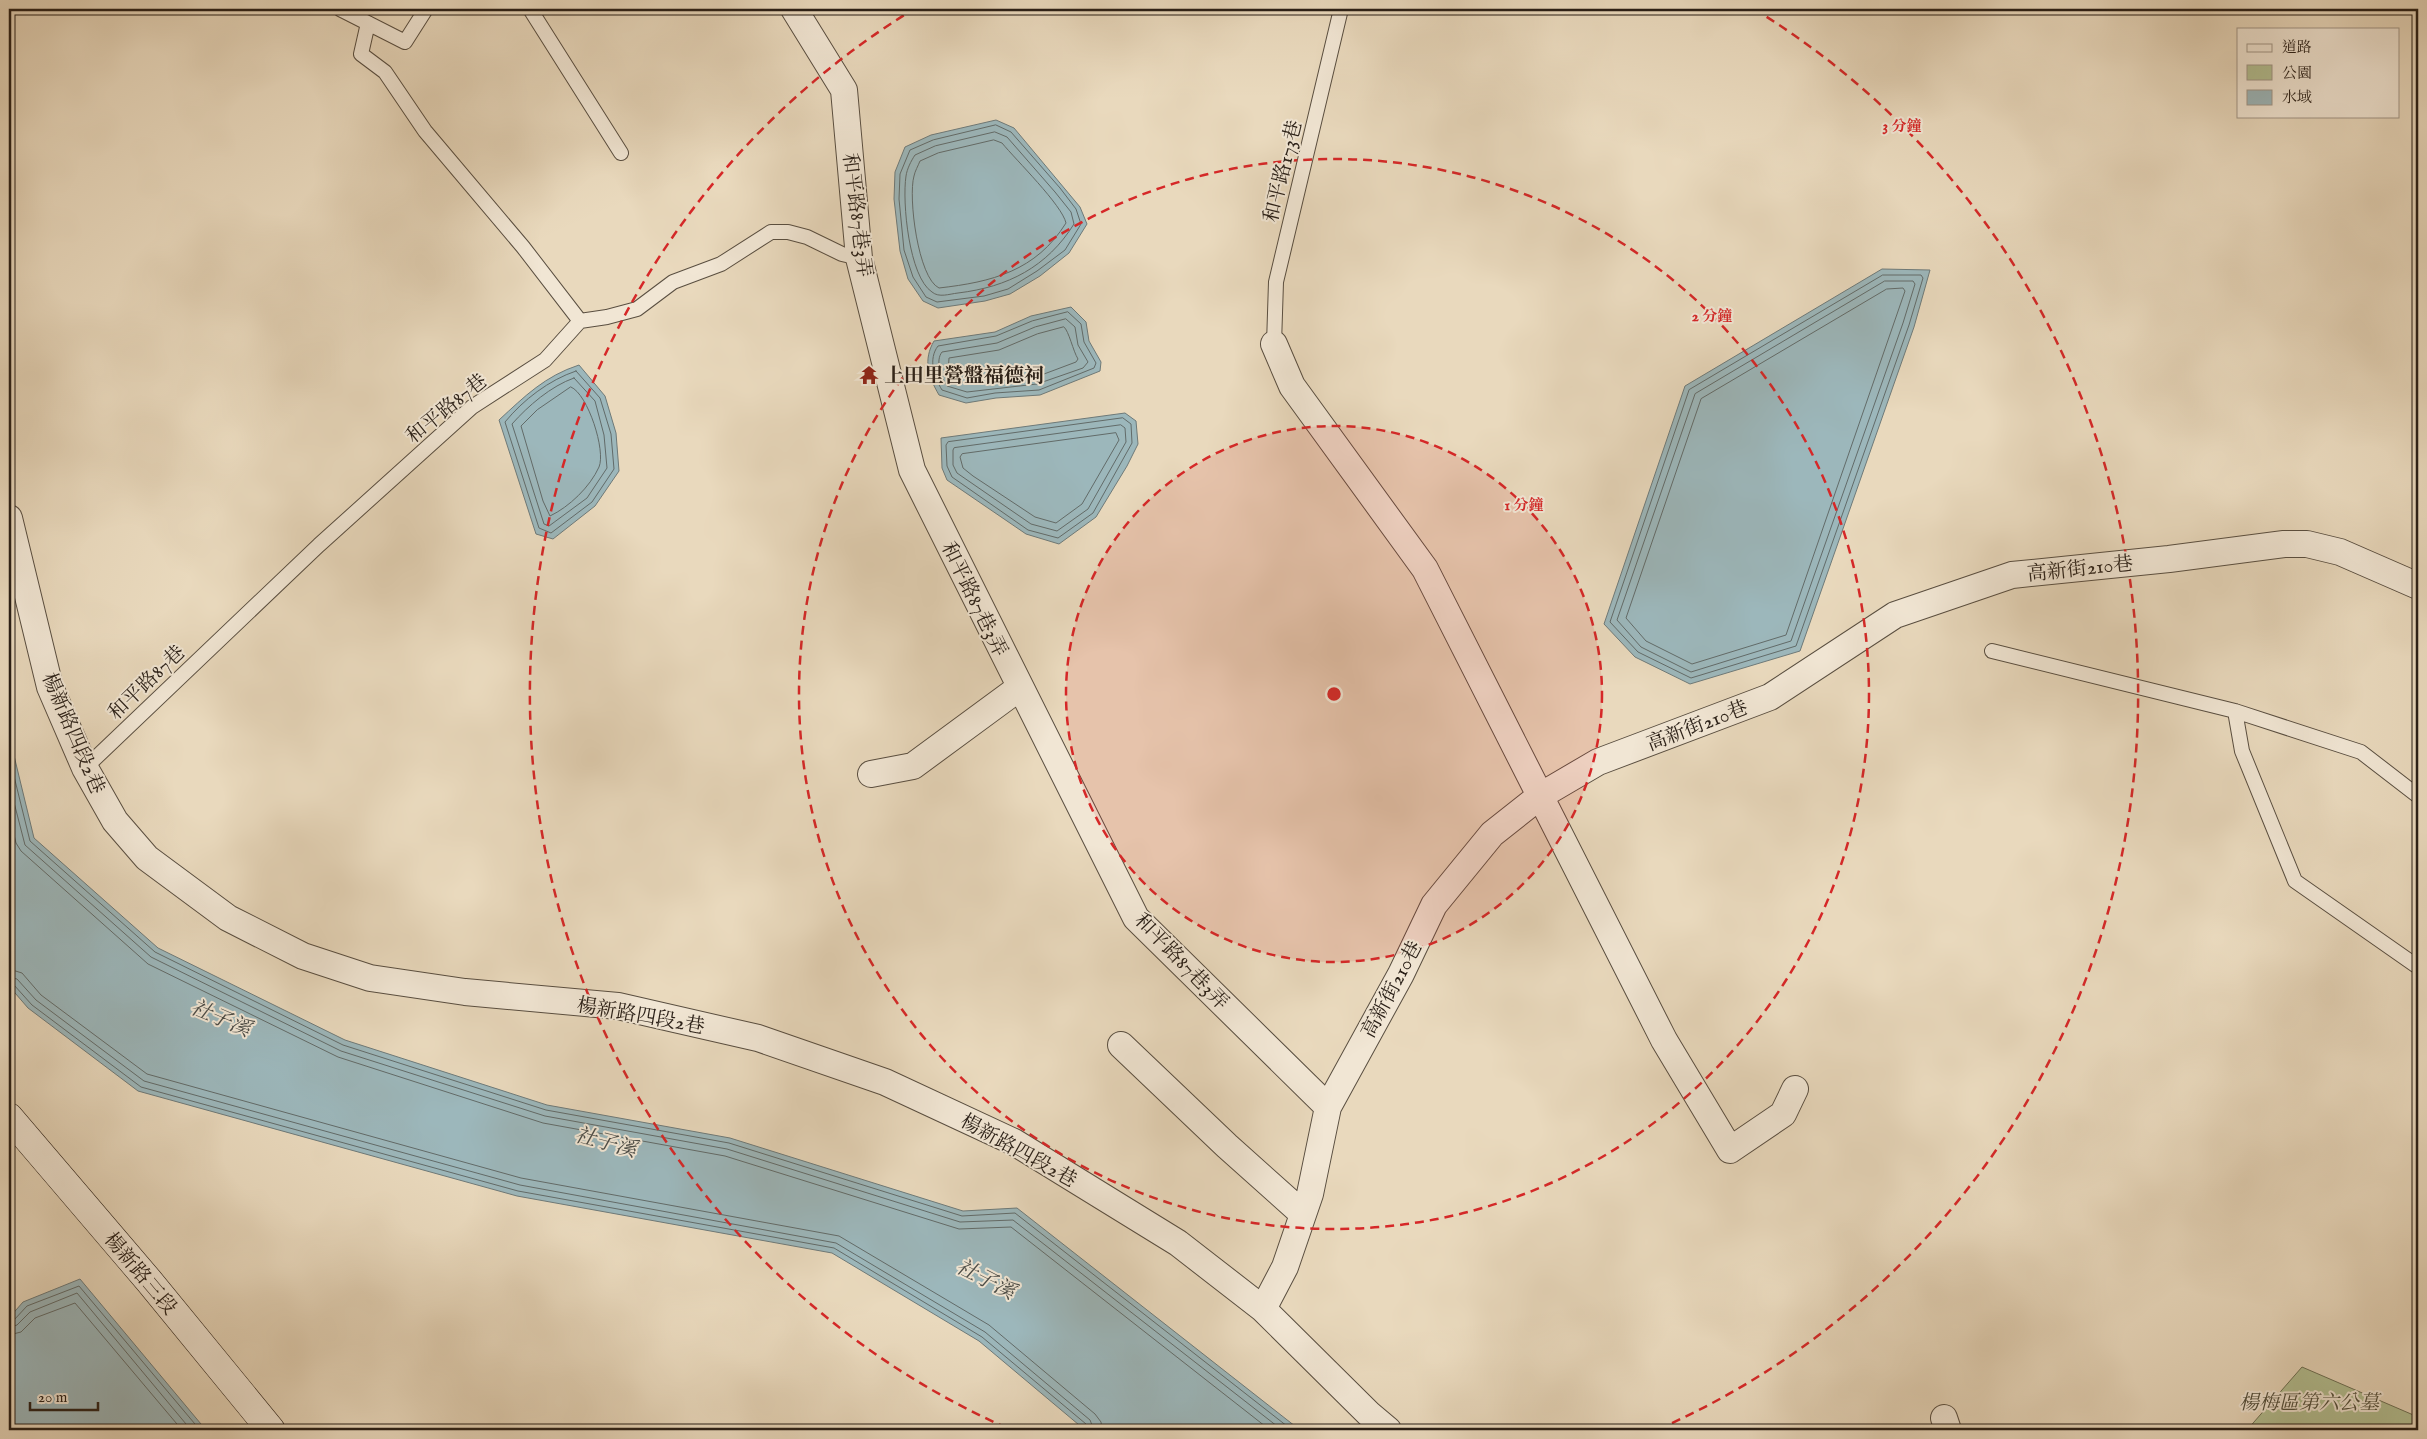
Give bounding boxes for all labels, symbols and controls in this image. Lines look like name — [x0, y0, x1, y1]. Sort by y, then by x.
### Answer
legend — [2237, 28, 2400, 118]
text: 道路 — [2282, 38, 2312, 57]
text: 公園 — [2282, 64, 2312, 83]
text: 水域 — [2282, 88, 2312, 107]
text: 3 分鐘 — [1883, 117, 1921, 136]
street label: 和平路173巷 — [1259, 118, 1308, 225]
street label: 和平路87巷3弄 — [837, 152, 877, 279]
text: 2 分鐘 — [1692, 307, 1732, 326]
temple icon: 上田里營盤福德祠 — [858, 364, 880, 386]
place label: 上田里營盤福德祠 — [884, 364, 1044, 389]
street label: 和平路87巷 — [401, 369, 493, 449]
text: 1 分鐘 — [1505, 496, 1543, 515]
street label: 和平路87巷3弄 — [935, 538, 1012, 661]
street label: 高新街210巷 — [2026, 551, 2134, 587]
street label: 和平路87巷 — [103, 640, 191, 726]
street label: 楊新路四段2巷 — [36, 669, 109, 798]
centre of rings — [1325, 685, 1343, 703]
street label: 高新街210巷 — [1643, 696, 1752, 757]
street label: 和平路87巷3弄 — [1129, 909, 1233, 1016]
street label: 高新街210巷 — [1356, 937, 1428, 1043]
street label: 楊新路四段2巷 — [575, 993, 707, 1040]
water label: 社子溪 — [186, 995, 257, 1045]
street label: 楊新路四段2巷 — [956, 1109, 1081, 1194]
water label: 社子溪 — [572, 1122, 641, 1165]
street label: 楊新路三段 — [98, 1228, 182, 1320]
water label: 社子溪 — [951, 1254, 1021, 1308]
scale bar — [30, 1379, 98, 1411]
text: 20 m — [38, 1388, 68, 1407]
park label: 楊梅區第六公墓 — [2239, 1391, 2382, 1416]

